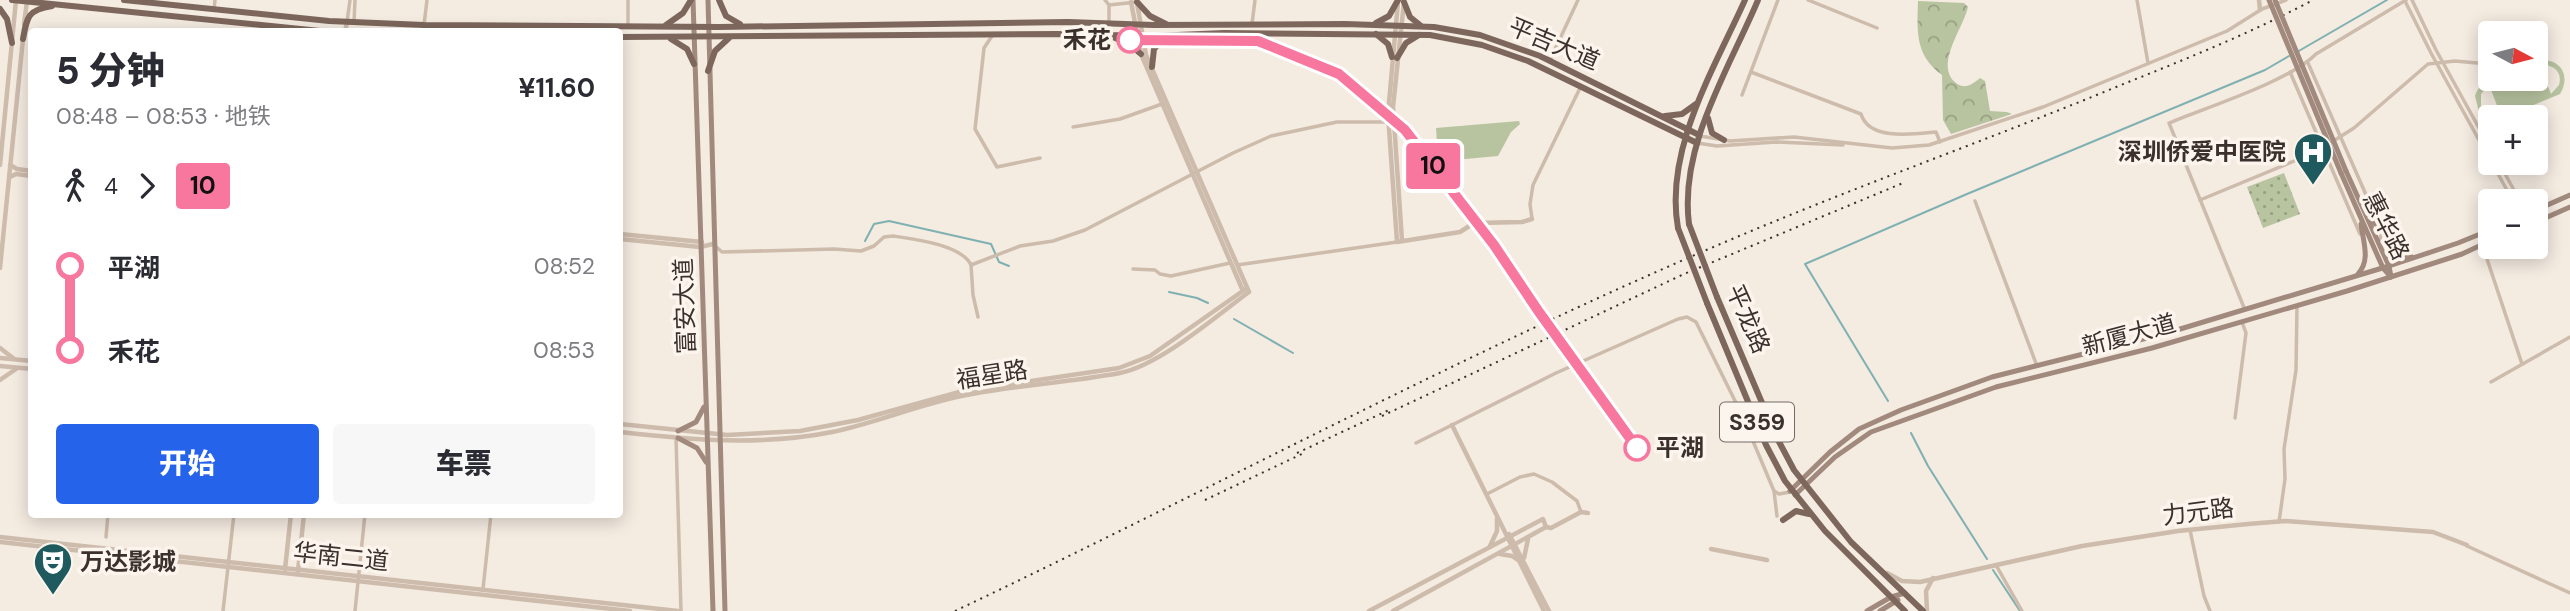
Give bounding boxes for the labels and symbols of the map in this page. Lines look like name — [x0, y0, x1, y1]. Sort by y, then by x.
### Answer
street label: 平吉大道 — [1504, 11, 1604, 77]
north arrow — [2478, 21, 2548, 91]
place label: 禾花 — [1063, 24, 1111, 55]
marker: 禾花 — [1117, 27, 1143, 53]
hospital icon: 深圳侨爱中医院 — [2292, 131, 2334, 186]
place label: 深圳侨爱中医院 — [2118, 136, 2286, 167]
line badge: 10 — [1402, 143, 1464, 189]
street label: 惠华路 — [2356, 187, 2417, 265]
street label: 富安大道 — [667, 258, 702, 355]
street label: 平龙路 — [1720, 280, 1777, 358]
street label: 新厦大道 — [2078, 307, 2179, 362]
street label: 福星路 — [954, 354, 1030, 395]
road number: S359 — [1720, 402, 1794, 442]
place label: 平湖 — [1656, 432, 1704, 463]
marker: 平湖 — [1624, 435, 1650, 461]
street label: 力元路 — [2160, 492, 2236, 531]
street label: 华南二道 — [292, 536, 390, 577]
theatre icon: 万达影城 — [32, 541, 74, 596]
place label: 万达影城 — [80, 546, 176, 577]

